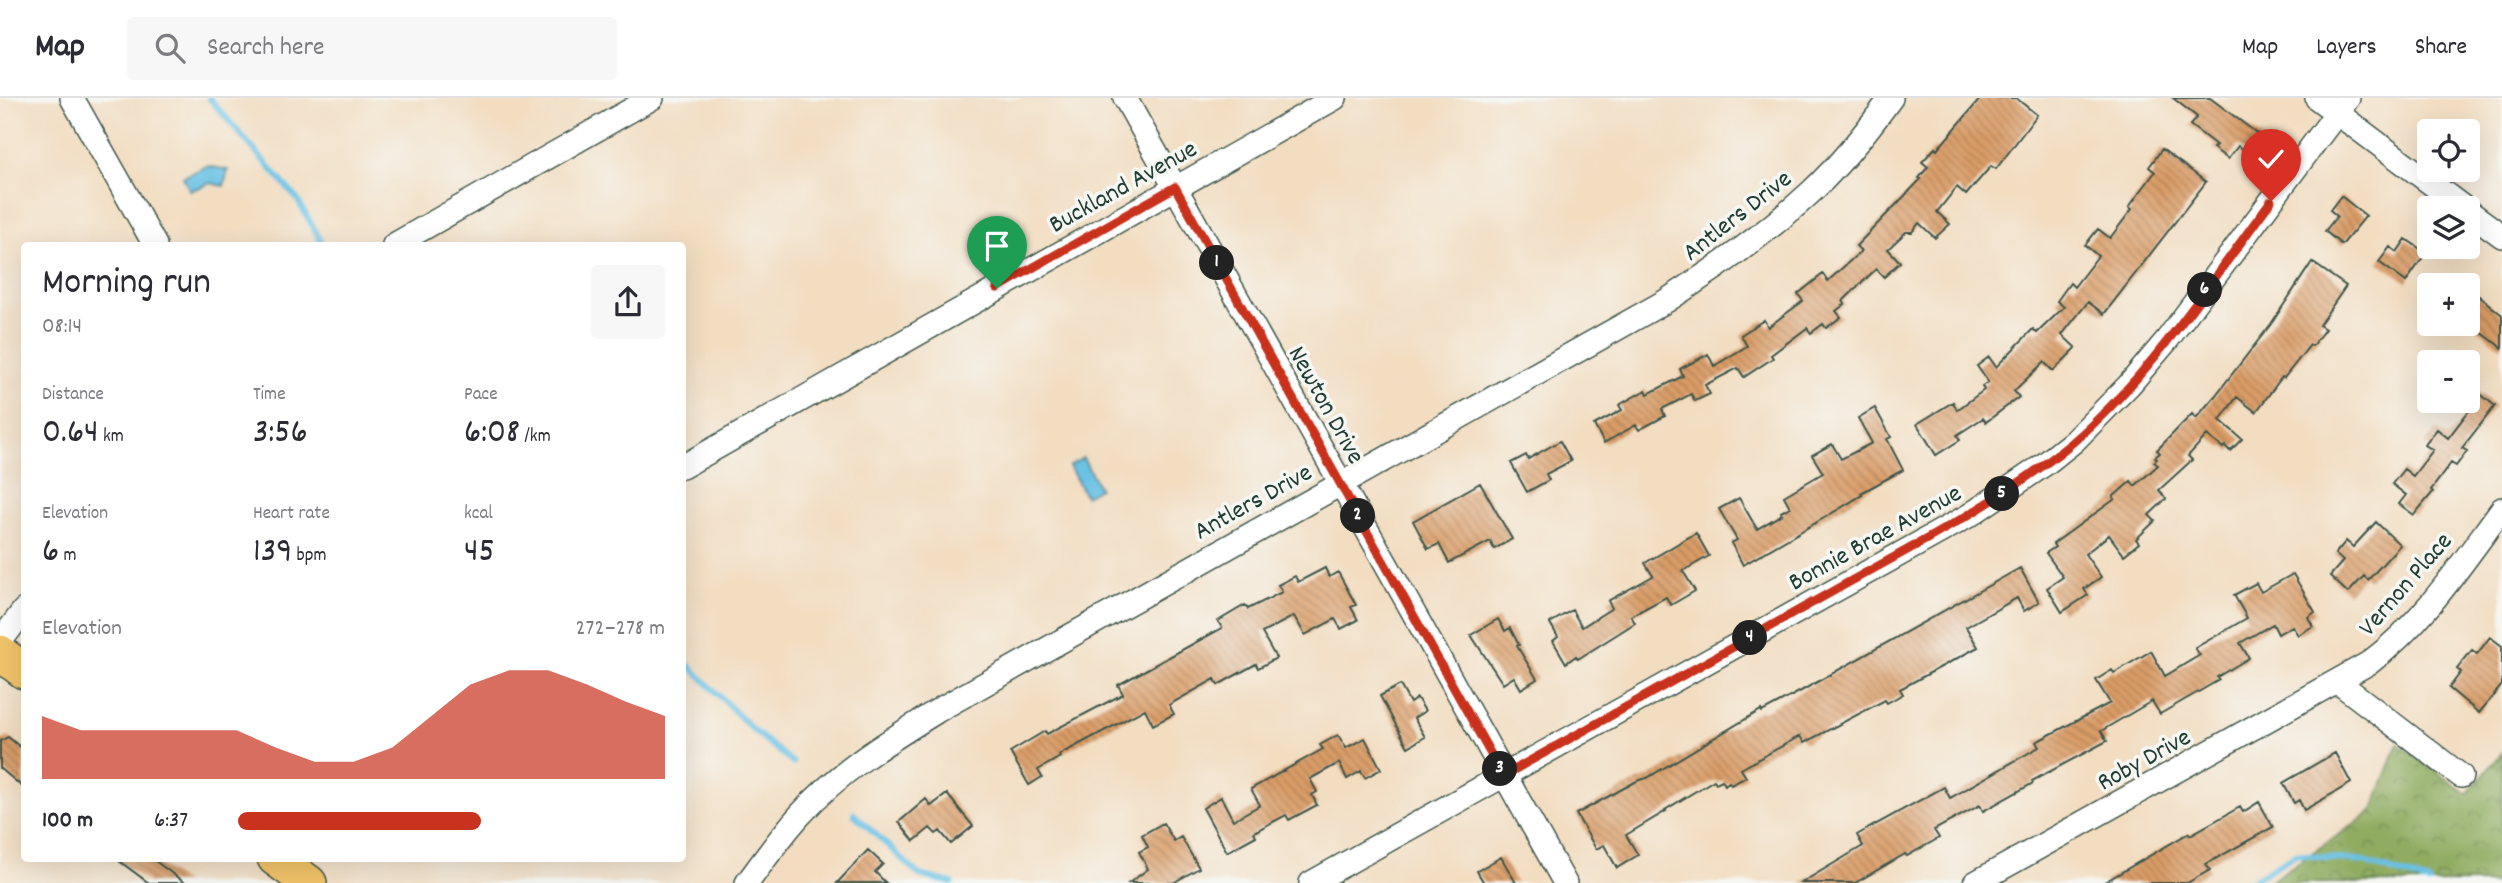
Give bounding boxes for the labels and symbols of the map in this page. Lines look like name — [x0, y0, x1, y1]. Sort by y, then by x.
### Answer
pin — [2241, 129, 2301, 201]
street label: Buckland Avenue — [1043, 132, 1205, 244]
street label: Antlers Drive — [1676, 162, 1801, 271]
pin — [967, 216, 1027, 288]
pin: 1 — [1200, 246, 1234, 280]
pin: 6 — [2188, 272, 2222, 308]
street label: Newton Drive — [1277, 340, 1373, 472]
street label: Antlers Drive — [1188, 455, 1320, 551]
street label: Bonnie Brae Avenue — [1782, 476, 1969, 602]
pin: 5 — [1984, 476, 2020, 512]
pin: 2 — [1340, 498, 1376, 534]
street label: Vernon Place — [2351, 525, 2462, 645]
pin: 4 — [1732, 620, 1768, 656]
street label: Roby Drive — [2091, 720, 2198, 802]
pin: 3 — [1482, 752, 1518, 786]

